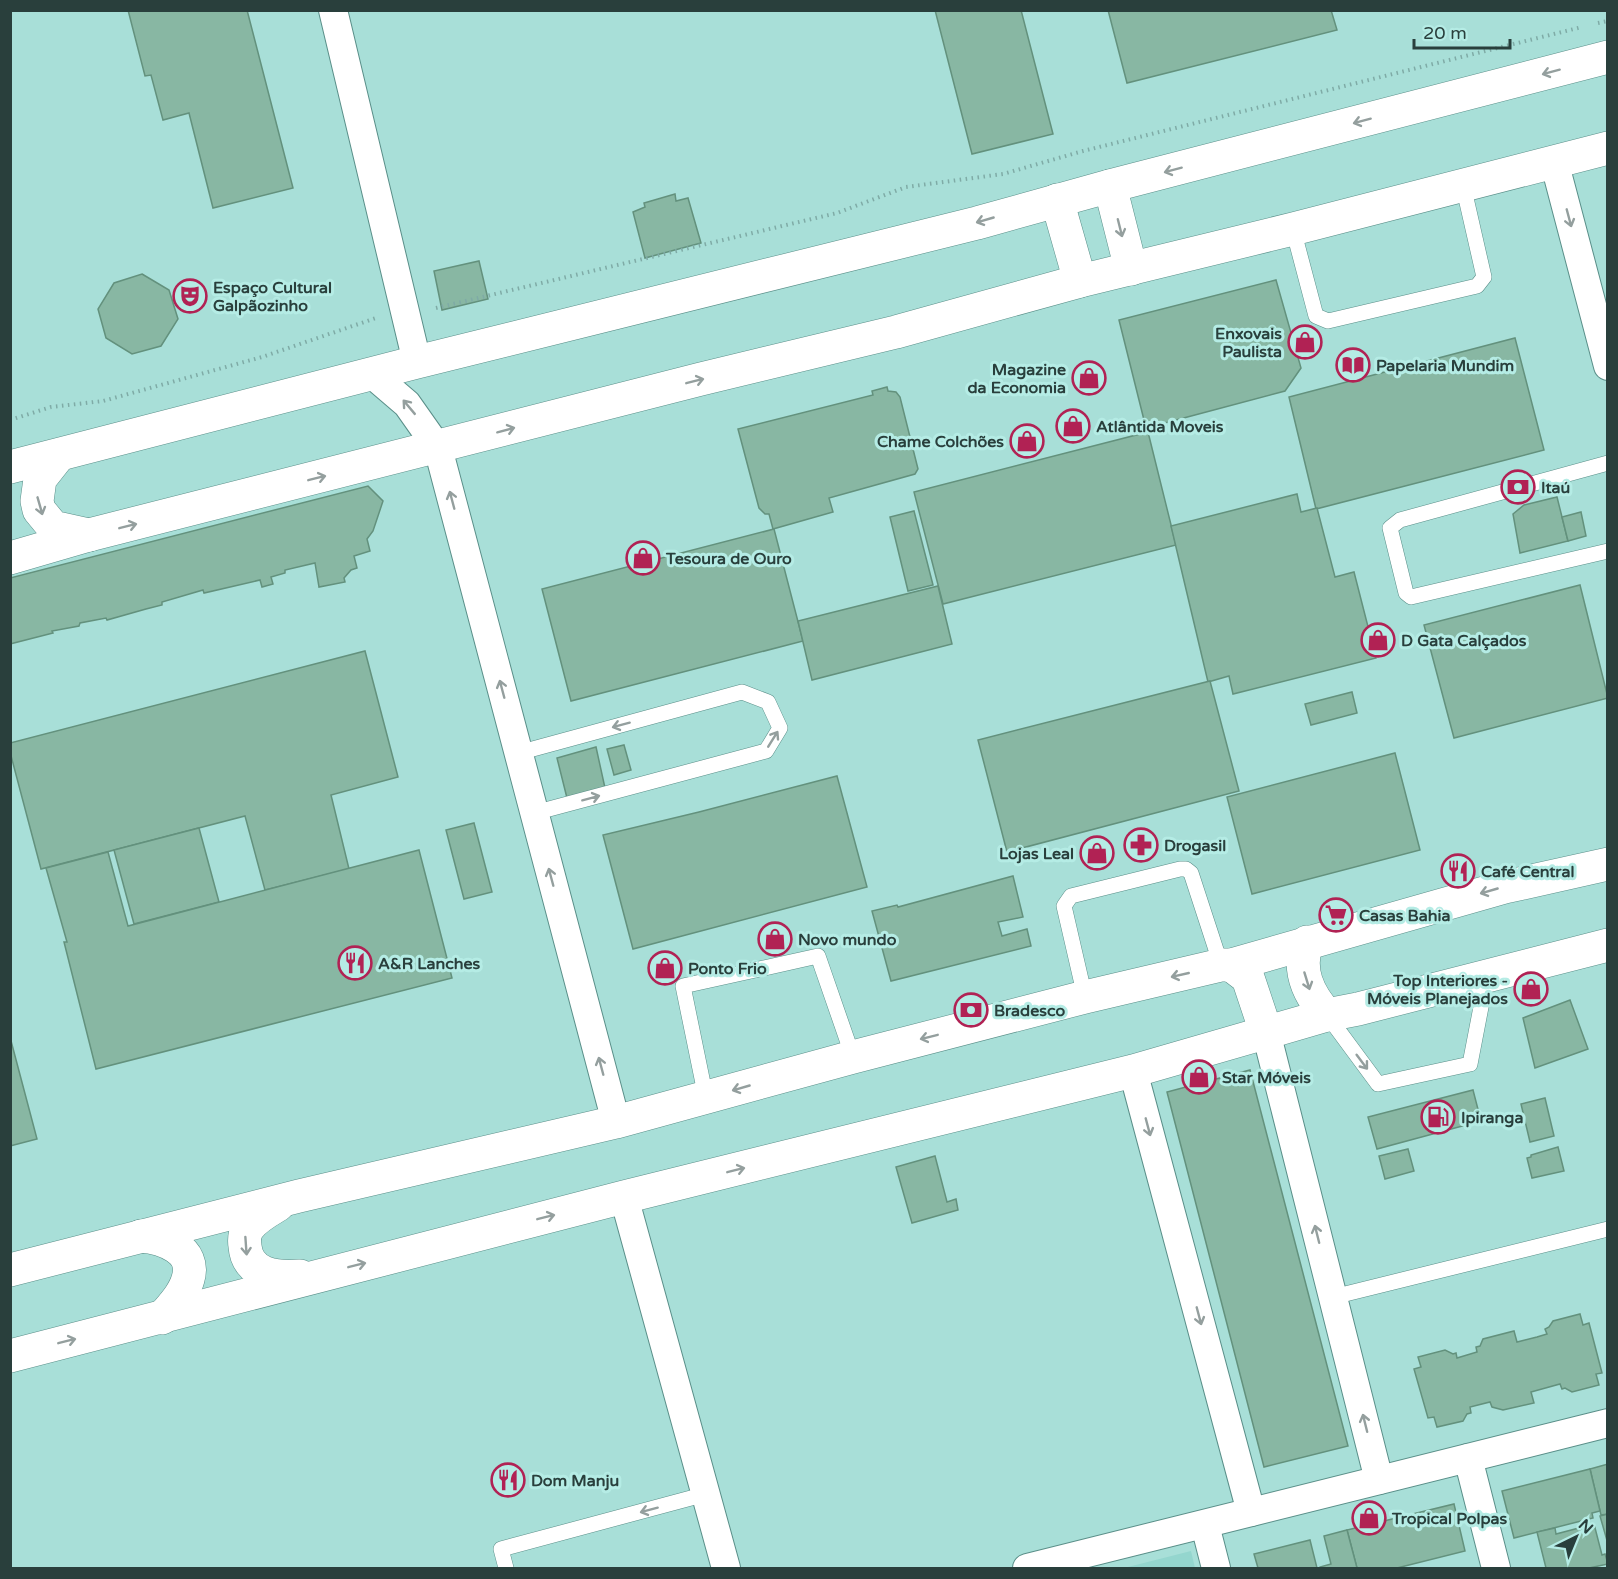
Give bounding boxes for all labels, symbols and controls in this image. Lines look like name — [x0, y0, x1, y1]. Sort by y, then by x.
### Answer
scale bar — [1414, 12, 1510, 50]
text: 20 m — [1423, 22, 1467, 44]
one-way arrow — [1542, 66, 1561, 78]
one-way arrow — [1353, 115, 1372, 127]
one-way arrow — [1164, 164, 1183, 176]
one-way arrow — [1564, 208, 1576, 227]
one-way arrow — [976, 215, 995, 227]
one-way arrow — [1115, 218, 1127, 237]
theatre icon: Espaço Cultural Galpãozinho — [172, 278, 208, 314]
place label: Espaço Cultural Galpãozinho — [213, 278, 332, 316]
place label: Enxovais Paulista — [1215, 324, 1282, 362]
shop icon: Enxovais Paulista — [1287, 324, 1323, 360]
library icon: Papelaria Mundim — [1335, 347, 1371, 383]
place label: Papelaria Mundim — [1376, 356, 1514, 376]
place label: Magazine da Economia — [967, 360, 1066, 398]
shop icon: Magazine da Economia — [1071, 360, 1107, 396]
one-way arrow — [685, 375, 704, 386]
one-way arrow — [402, 399, 415, 415]
shop icon: Atlântida Moveis — [1055, 408, 1091, 444]
place label: Atlântida Moveis — [1096, 417, 1224, 437]
shop icon: Chame Colchões — [1009, 423, 1045, 459]
one-way arrow — [496, 424, 515, 435]
place label: Chame Colchões — [877, 432, 1004, 452]
bank icon: Itaú — [1500, 469, 1536, 505]
one-way arrow — [307, 472, 326, 484]
place label: Itaú — [1541, 478, 1570, 498]
one-way arrow — [446, 491, 457, 510]
one-way arrow — [35, 496, 46, 515]
one-way arrow — [118, 519, 137, 531]
shop icon: Tesoura de Ouro — [625, 540, 661, 576]
place label: Tesoura de Ouro — [665, 549, 792, 569]
shop icon: D Gata Calçados — [1360, 622, 1396, 658]
place label: D Gata Calçados — [1401, 631, 1527, 651]
one-way arrow — [495, 679, 507, 698]
one-way arrow — [612, 720, 631, 731]
one-way arrow — [766, 730, 779, 747]
one-way arrow — [581, 791, 600, 803]
pharmacy icon: Drogasil — [1123, 827, 1159, 863]
shop icon: Lojas Leal — [1079, 835, 1115, 871]
place label: Drogasil — [1164, 836, 1226, 856]
place label: Lojas Leal — [999, 844, 1074, 864]
restaurant icon: Café Central — [1440, 853, 1476, 889]
place label: Café Central — [1481, 862, 1574, 882]
one-way arrow — [545, 868, 557, 887]
one-way arrow — [1480, 886, 1499, 898]
supermarket icon: Casas Bahia — [1318, 897, 1354, 933]
place label: Casas Bahia — [1359, 906, 1450, 926]
shop icon: Novo mundo — [757, 921, 793, 957]
place label: Novo mundo — [798, 930, 897, 950]
restaurant icon: A&R Lanches — [337, 945, 373, 981]
shop icon: Ponto Frio — [647, 950, 683, 986]
place label: A&R Lanches — [378, 954, 480, 974]
place label: Ponto Frio — [688, 959, 767, 979]
one-way arrow — [1170, 969, 1189, 981]
one-way arrow — [1302, 971, 1313, 990]
place label: Top Interiores - Móveis Planejados — [1367, 971, 1508, 1009]
shop icon: Top Interiores - Móveis Planejados — [1513, 971, 1549, 1007]
bank icon: Bradesco — [953, 992, 989, 1028]
place label: Bradesco — [994, 1001, 1065, 1021]
one-way arrow — [920, 1032, 939, 1043]
one-way arrow — [1355, 1053, 1368, 1069]
one-way arrow — [595, 1057, 606, 1076]
shop icon: Star Móveis — [1181, 1059, 1217, 1095]
place label: Star Móveis — [1222, 1068, 1311, 1088]
one-way arrow — [732, 1083, 751, 1094]
fuel station icon: Ipiranga — [1420, 1099, 1456, 1135]
place label: Ipiranga — [1461, 1108, 1523, 1128]
one-way arrow — [1143, 1117, 1155, 1136]
one-way arrow — [726, 1163, 745, 1175]
one-way arrow — [537, 1211, 556, 1223]
one-way arrow — [1310, 1225, 1322, 1244]
one-way arrow — [241, 1236, 252, 1255]
one-way arrow — [348, 1259, 367, 1271]
one-way arrow — [1193, 1306, 1205, 1325]
one-way arrow — [57, 1335, 76, 1347]
one-way arrow — [1358, 1414, 1370, 1433]
restaurant icon: Dom Manju — [490, 1462, 526, 1498]
place label: Dom Manju — [531, 1471, 619, 1491]
shop icon: Tropical Polpas — [1351, 1500, 1387, 1536]
one-way arrow — [640, 1504, 659, 1516]
north arrow — [1546, 1507, 1606, 1567]
place label: Tropical Polpas — [1391, 1509, 1507, 1529]
text: N — [1574, 1515, 1597, 1538]

